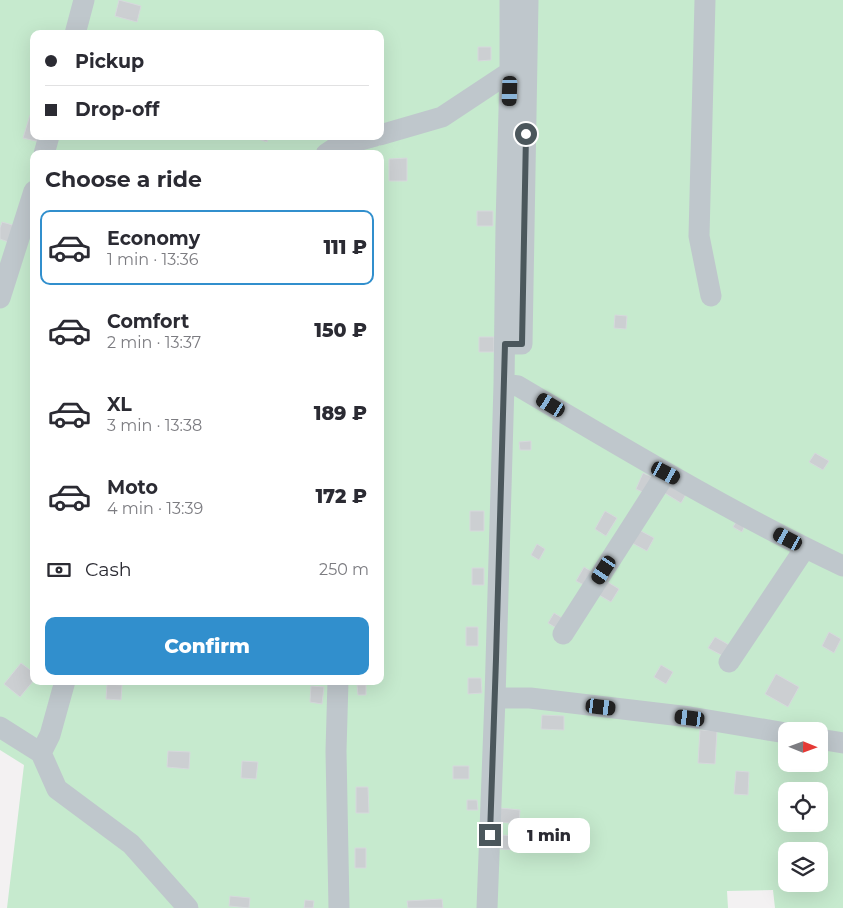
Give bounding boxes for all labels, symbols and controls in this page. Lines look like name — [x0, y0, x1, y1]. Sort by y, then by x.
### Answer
text: Pickup — [75, 50, 144, 73]
car — [501, 76, 518, 106]
text: Drop-off — [75, 98, 159, 121]
route start — [515, 123, 537, 145]
text: Choose a ride — [45, 166, 202, 193]
icon: car — [47, 225, 92, 270]
text: Economy — [107, 227, 200, 250]
text: 111 ₽ — [323, 236, 367, 259]
text: 1 min · 13:36 — [107, 250, 198, 269]
icon: car — [47, 308, 92, 353]
text: Comfort — [107, 310, 189, 333]
text: 150 ₽ — [314, 319, 367, 342]
text: 2 min · 13:37 — [107, 333, 201, 352]
icon: car — [47, 391, 92, 436]
car — [534, 391, 567, 419]
text: XL — [107, 393, 132, 416]
text: 189 ₽ — [314, 402, 367, 425]
text: 3 min · 13:38 — [107, 416, 202, 435]
car — [649, 459, 682, 487]
icon: car — [47, 474, 92, 519]
text: Moto — [107, 476, 158, 499]
text: 172 ₽ — [315, 485, 367, 508]
text: 4 min · 13:39 — [107, 499, 203, 518]
car — [771, 525, 804, 553]
car — [589, 553, 618, 587]
icon: cash — [45, 556, 73, 584]
text: Cash — [85, 558, 132, 581]
text: 250 m — [319, 560, 369, 579]
button: Confirm — [45, 617, 369, 675]
car — [585, 698, 616, 716]
car — [674, 709, 705, 727]
north arrow — [778, 722, 828, 772]
map controls — [778, 722, 828, 892]
button: locate — [778, 782, 828, 832]
callout: 1 min — [508, 818, 590, 852]
route end — [479, 824, 501, 846]
text: 1 min — [527, 826, 571, 845]
button: layers — [778, 842, 828, 892]

